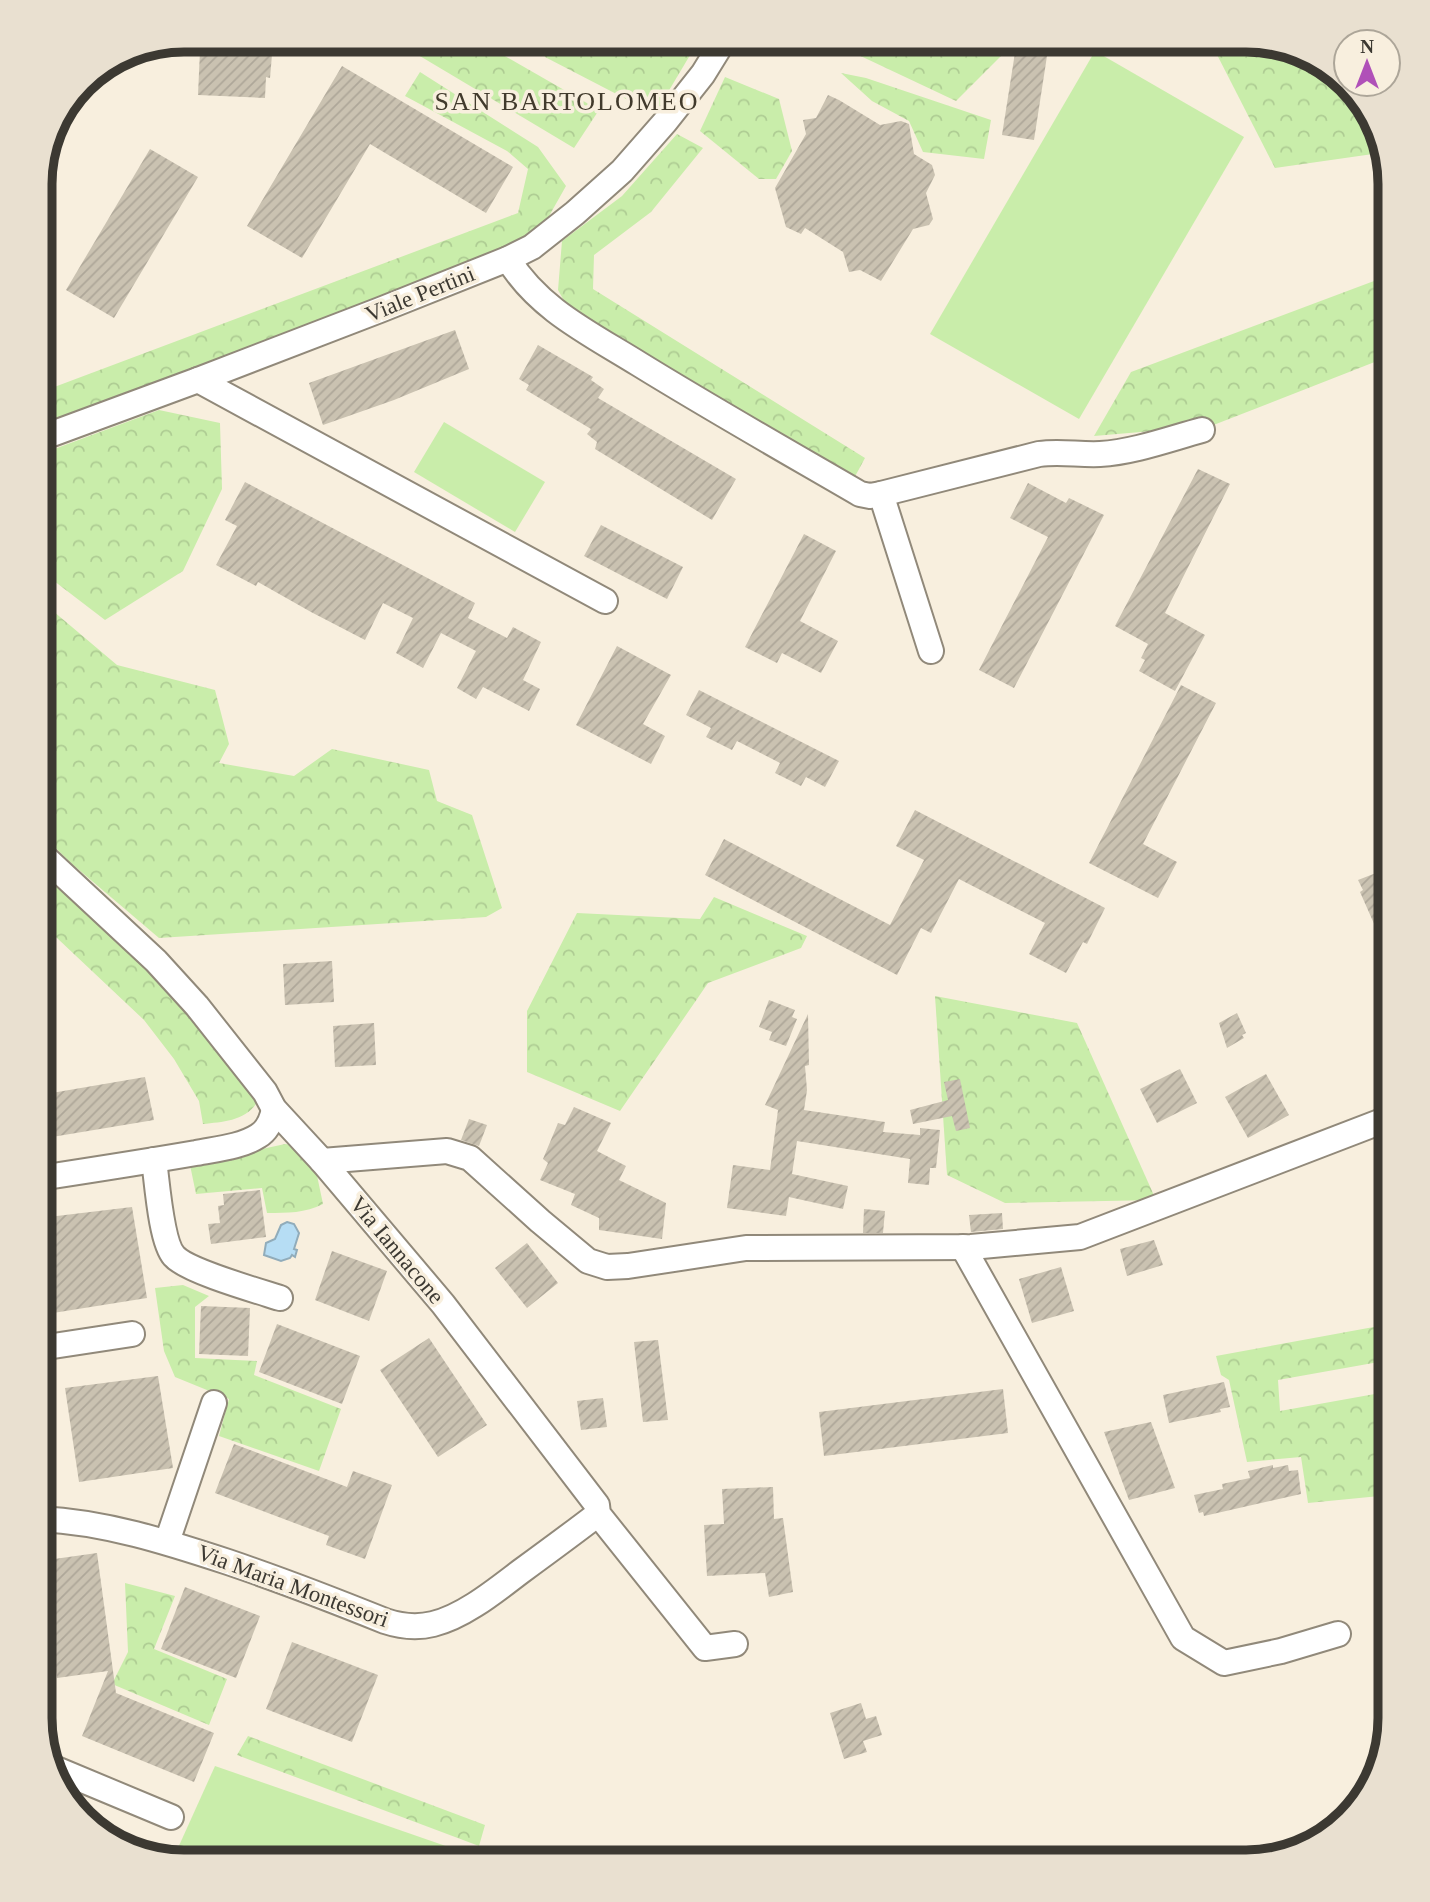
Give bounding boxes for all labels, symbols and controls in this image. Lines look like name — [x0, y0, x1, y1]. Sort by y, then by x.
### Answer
north arrow — [1332, 28, 1402, 98]
text: N — [1360, 36, 1374, 57]
district label: SAN BARTOLOMEO — [434, 87, 700, 116]
street label: Viale Pertini — [362, 261, 478, 327]
street label: Via Iannacone — [345, 1191, 449, 1309]
street label: Via Maria Montessori — [194, 1540, 392, 1632]

